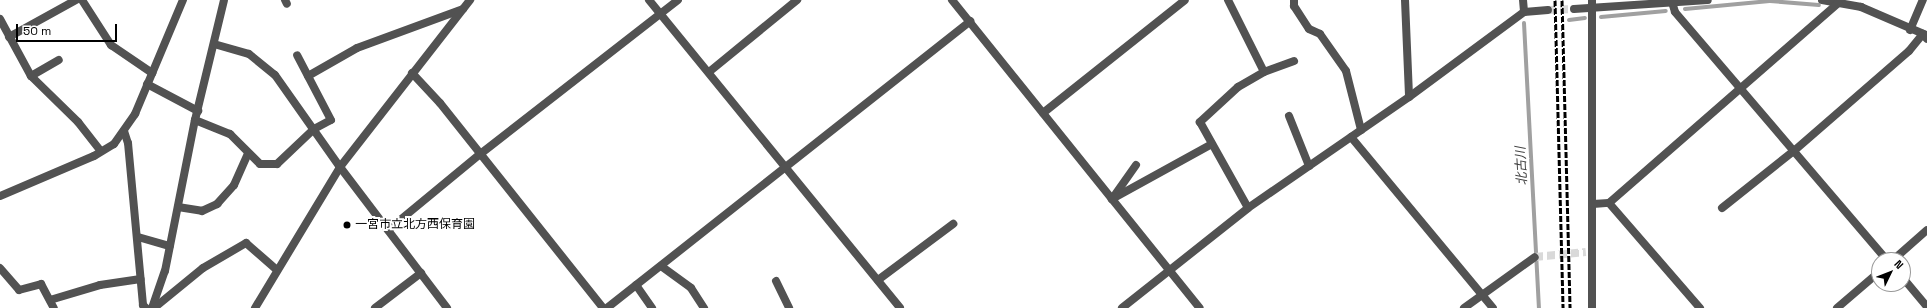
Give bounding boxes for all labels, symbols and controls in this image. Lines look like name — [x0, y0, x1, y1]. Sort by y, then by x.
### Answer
scale bar — [18, 16, 119, 42]
text: 50 m — [23, 23, 51, 39]
water label: 北古川 — [1513, 146, 1531, 186]
place label: 一宮市立北方西保育園 — [355, 218, 475, 232]
marker: 一宮市立北方西保育園 — [342, 220, 352, 230]
north arrow — [1871, 252, 1911, 292]
text: N — [1891, 257, 1907, 272]

